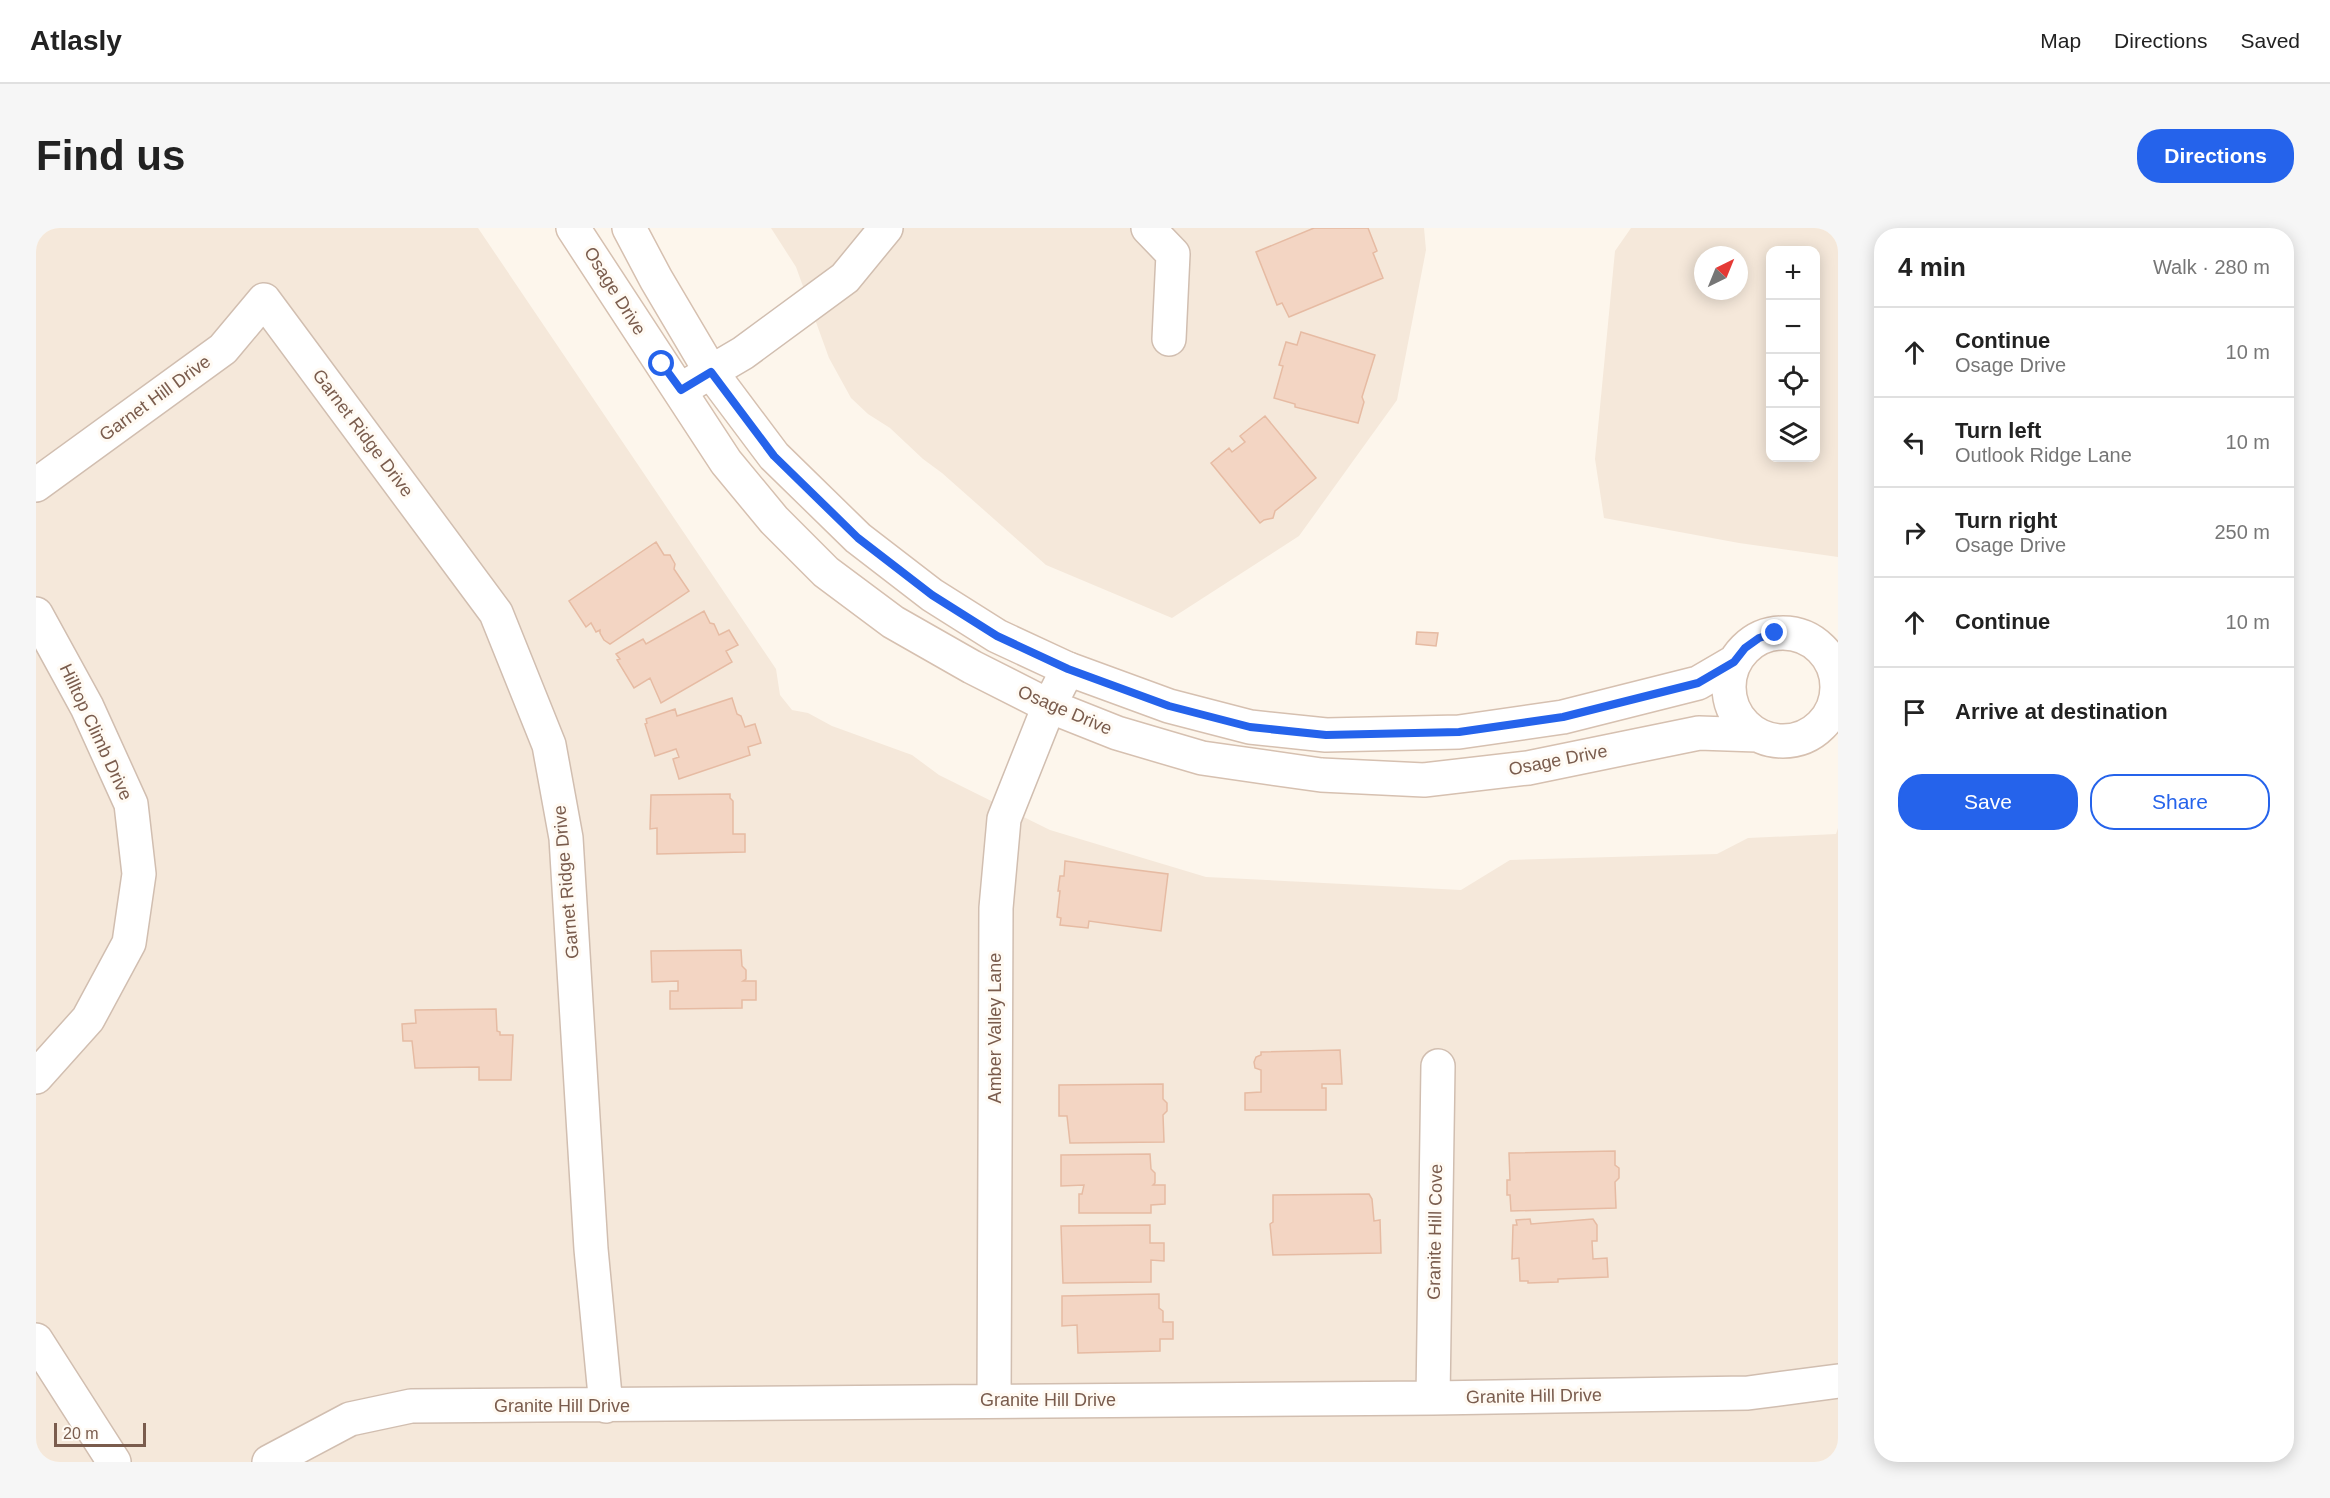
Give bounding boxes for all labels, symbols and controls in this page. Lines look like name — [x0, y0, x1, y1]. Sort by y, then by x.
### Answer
text: Atlasly — [30, 25, 122, 56]
text: Map — [2040, 29, 2081, 52]
text: Directions — [2114, 29, 2207, 52]
text: Saved — [2240, 29, 2300, 52]
button: Directions — [2137, 129, 2294, 183]
text: Find us — [36, 132, 185, 179]
street label: Osage Drive — [580, 243, 650, 339]
north arrow — [1694, 246, 1748, 300]
map controls — [1766, 246, 1820, 462]
button: + — [1766, 246, 1820, 300]
text: 4 min — [1898, 252, 1966, 282]
text: Walk · 280 m — [2153, 256, 2270, 278]
button: − — [1766, 300, 1820, 354]
text: Continue — [1955, 328, 2050, 353]
icon: ahead — [1898, 336, 1931, 369]
text: 10 m — [2226, 341, 2270, 363]
route start — [648, 350, 674, 376]
street label: Garnet Hill Drive — [96, 351, 214, 445]
button: locate — [1766, 354, 1820, 408]
text: Osage Drive — [1955, 354, 2066, 376]
street label: Garnet Ridge Drive — [309, 365, 417, 501]
button: layers — [1766, 408, 1820, 462]
text: Turn left — [1955, 418, 2041, 443]
icon: left — [1898, 426, 1931, 459]
text: 10 m — [2226, 431, 2270, 453]
text: Outlook Ridge Lane — [1955, 444, 2132, 466]
text: Turn right — [1955, 508, 2057, 533]
icon: right — [1898, 516, 1931, 549]
text: 250 m — [2214, 521, 2270, 543]
text: Osage Drive — [1955, 534, 2066, 556]
icon: ahead — [1898, 606, 1931, 639]
text: Continue — [1955, 609, 2050, 634]
text: 10 m — [2226, 611, 2270, 633]
route end — [1761, 619, 1787, 645]
street label: Hilltop Climb Drive — [56, 661, 136, 803]
street label: Osage Drive — [1015, 681, 1115, 739]
icon: arrive — [1898, 696, 1931, 729]
text: Arrive at destination — [1955, 699, 2168, 724]
street label: Osage Drive — [1507, 741, 1609, 779]
button: Save — [1898, 774, 2078, 830]
button: Share — [2090, 774, 2270, 830]
street label: Garnet Ridge Drive — [549, 804, 583, 960]
street label: Amber Valley Lane — [985, 953, 1005, 1103]
street label: Granite Hill Cove — [1424, 1164, 1446, 1300]
street label: Granite Hill Drive — [1466, 1385, 1602, 1407]
street label: Granite Hill Drive — [980, 1390, 1116, 1410]
street label: Granite Hill Drive — [494, 1396, 630, 1416]
scale bar — [54, 1420, 146, 1448]
text: 20 m — [63, 1425, 99, 1442]

